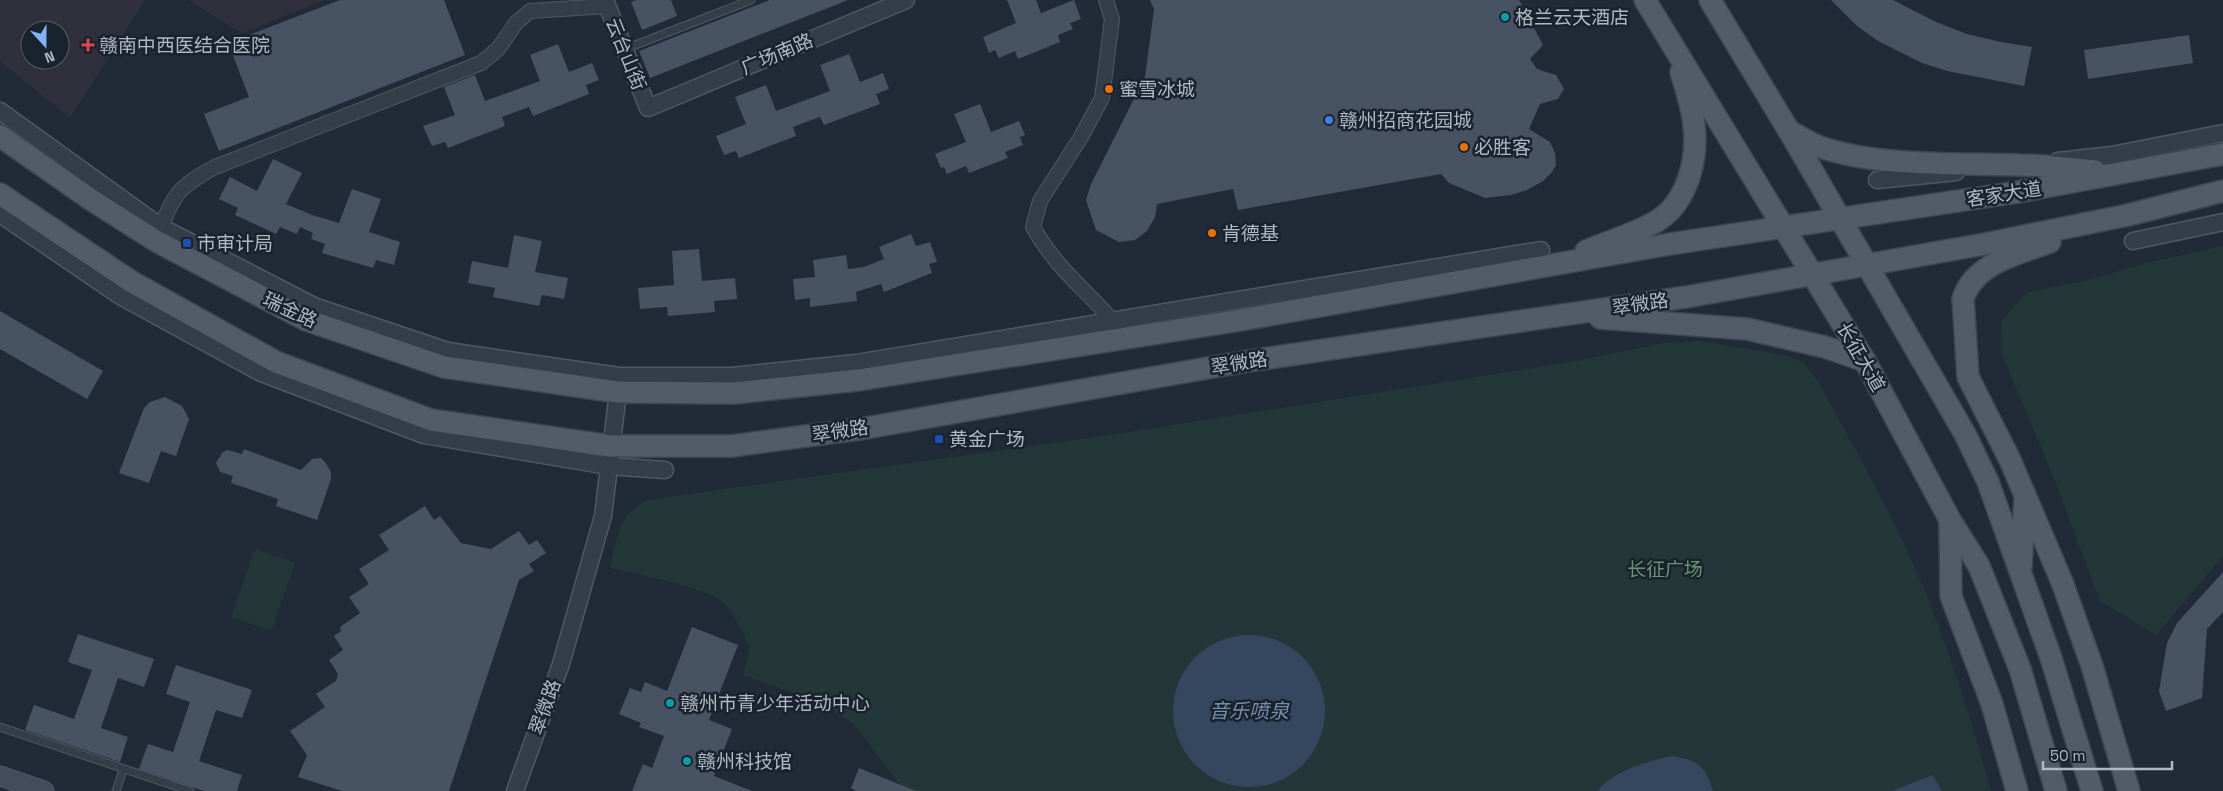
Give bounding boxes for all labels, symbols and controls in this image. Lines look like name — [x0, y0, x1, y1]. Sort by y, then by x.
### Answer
place label: 格兰云天酒店 — [1515, 5, 1629, 30]
marker: 格兰云天酒店 — [1499, 11, 1511, 23]
street label: 云台山街 — [600, 14, 652, 94]
north arrow — [20, 20, 70, 70]
street label: 广场南路 — [737, 28, 817, 80]
place label: 赣南中西医结合医院 — [99, 33, 270, 58]
marker: 赣南中西医结合医院 — [81, 38, 95, 52]
text: N — [42, 47, 57, 67]
place label: 蜜雪冰城 — [1119, 77, 1195, 102]
marker: 蜜雪冰城 — [1103, 83, 1115, 95]
place label: 赣州招商花园城 — [1339, 108, 1472, 133]
marker: 赣州招商花园城 — [1323, 114, 1335, 126]
place label: 必胜客 — [1474, 135, 1531, 160]
marker: 必胜客 — [1458, 141, 1470, 153]
street label: 客家大道 — [1965, 176, 2043, 212]
place label: 肯德基 — [1222, 221, 1279, 246]
marker: 肯德基 — [1206, 227, 1218, 239]
place label: 市审计局 — [197, 231, 273, 256]
marker: 市审计局 — [181, 237, 193, 249]
street label: 瑞金路 — [259, 287, 321, 333]
street label: 翠微路 — [1610, 288, 1670, 320]
street label: 长征大道 — [1831, 318, 1891, 396]
street label: 翠微路 — [1209, 346, 1269, 380]
street label: 翠微路 — [810, 415, 870, 447]
place label: 黄金广场 — [949, 427, 1025, 452]
marker: 黄金广场 — [933, 433, 945, 445]
park label: 长征广场 — [1627, 557, 1703, 582]
street label: 翠微路 — [524, 676, 566, 738]
place label: 赣州市青少年活动中心 — [680, 691, 870, 716]
marker: 赣州市青少年活动中心 — [664, 697, 676, 709]
water label: 音乐喷泉 — [1209, 698, 1290, 724]
scale bar — [2043, 738, 2172, 770]
text: 50 m — [2050, 746, 2085, 765]
place label: 赣州科技馆 — [697, 749, 792, 774]
marker: 赣州科技馆 — [681, 755, 693, 767]

